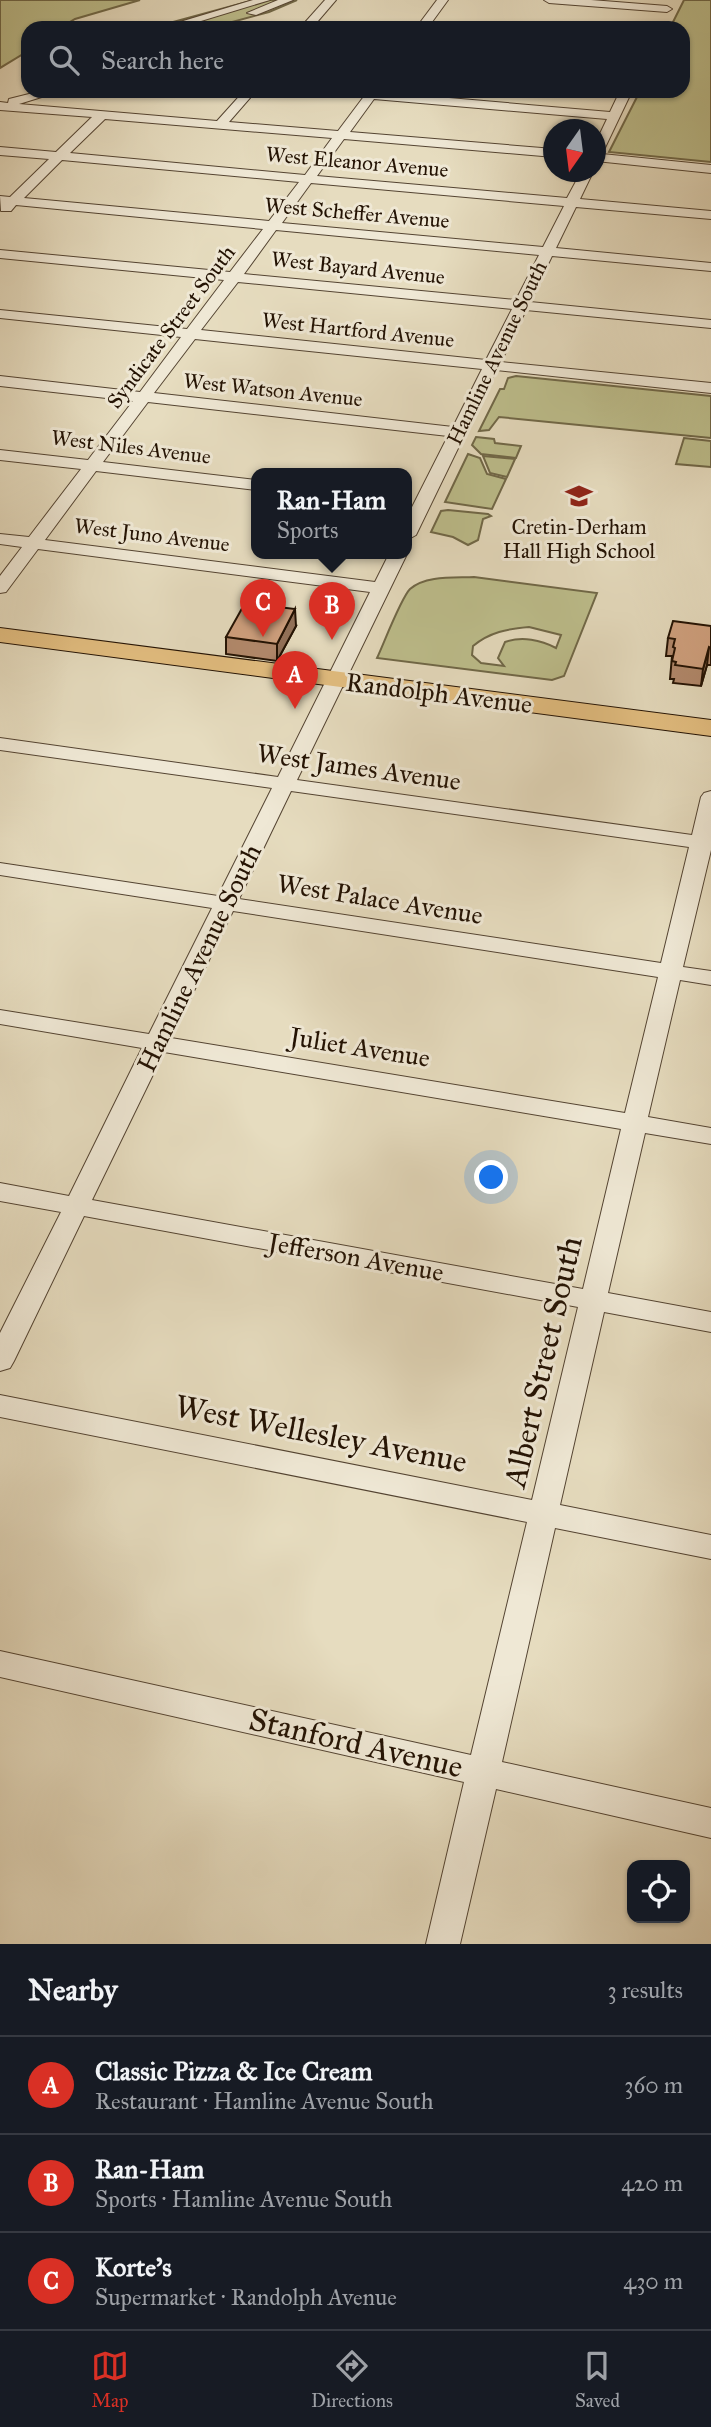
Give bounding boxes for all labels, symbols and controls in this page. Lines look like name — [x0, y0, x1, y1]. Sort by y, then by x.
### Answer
search box — [21, 21, 690, 98]
icon: search — [45, 41, 83, 79]
text: Search here — [101, 44, 224, 76]
north arrow — [543, 119, 606, 182]
street label: West Eleanor Avenue — [265, 141, 450, 183]
street label: West Scheffer Avenue — [263, 192, 451, 234]
street label: Syndicate Street South — [101, 240, 241, 414]
street label: West Bayard Avenue — [270, 246, 446, 290]
street label: Hamline Avenue South — [441, 256, 553, 449]
street label: West Hartford Avenue — [261, 307, 456, 353]
street label: West Watson Avenue — [182, 368, 364, 412]
street label: West Niles Avenue — [50, 424, 212, 470]
popup — [251, 468, 412, 559]
school or university icon: Cretin-Derham Hall High School — [564, 481, 594, 511]
text: Ran-Ham — [277, 484, 386, 516]
street label: West Juno Avenue — [73, 513, 231, 557]
place label: Cretin-Derham Hall High School — [503, 514, 656, 564]
text: Sports — [277, 516, 338, 544]
pin: C — [240, 579, 286, 637]
pin: B — [309, 582, 355, 640]
pin: A — [272, 651, 318, 709]
street label: Randolph Avenue — [344, 666, 534, 720]
street label: West James Avenue — [255, 737, 463, 797]
street label: Hamline Avenue South — [130, 838, 268, 1077]
street label: West Palace Avenue — [275, 867, 485, 931]
street label: Juliet Avenue — [285, 1020, 433, 1074]
your location — [474, 1160, 508, 1194]
street label: Jefferson Avenue — [263, 1225, 446, 1288]
street label: Albert Street South — [495, 1232, 591, 1493]
street label: West Wellesley Avenue — [172, 1387, 470, 1481]
street label: Stanford Avenue — [245, 1699, 467, 1787]
map controls — [627, 1860, 690, 1923]
button: locate — [627, 1860, 690, 1923]
text: Nearby — [28, 1972, 118, 2008]
text: 3 results — [607, 1976, 683, 2004]
text: Classic Pizza & Ice Cream — [95, 2055, 373, 2087]
text: A — [43, 2071, 59, 2099]
text: 360 m — [624, 2071, 683, 2099]
text: Restaurant · Hamline Avenue South — [95, 2087, 434, 2115]
text: Ran-Ham — [95, 2153, 204, 2185]
text: B — [43, 2169, 59, 2197]
text: 420 m — [621, 2169, 683, 2197]
text: Sports · Hamline Avenue South — [95, 2185, 392, 2213]
text: Korte's — [95, 2251, 172, 2283]
text: C — [43, 2267, 59, 2295]
text: 430 m — [623, 2267, 683, 2295]
text: Supermarket · Randolph Avenue — [95, 2283, 397, 2311]
tab: Map — [91, 2347, 129, 2412]
tab: Directions — [311, 2347, 393, 2412]
tab: Saved — [575, 2347, 620, 2412]

